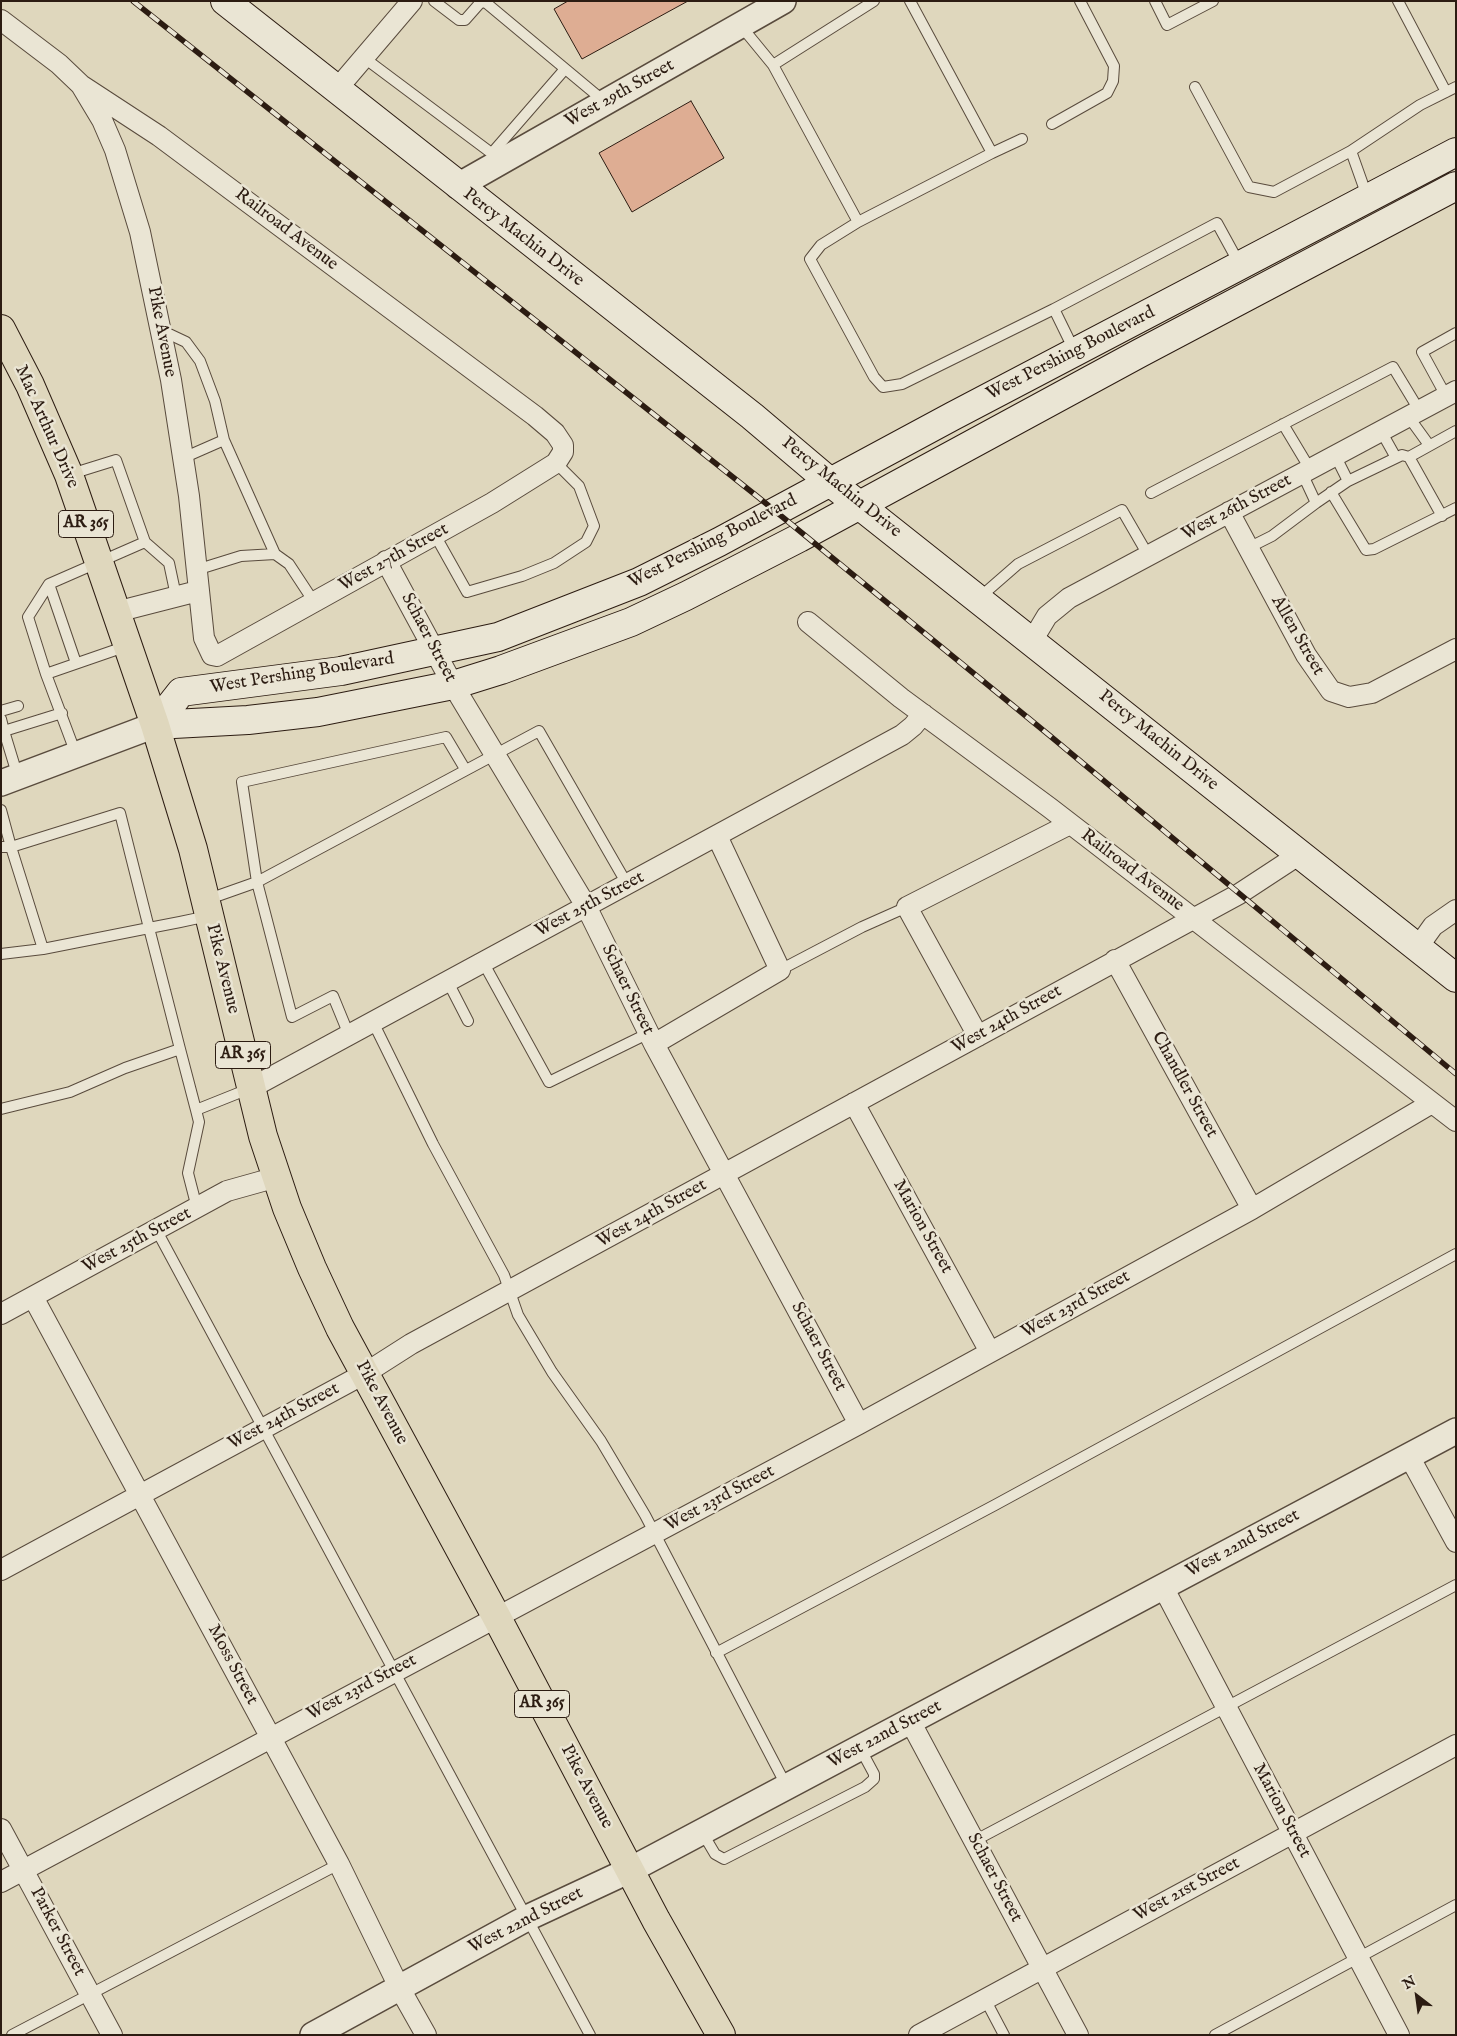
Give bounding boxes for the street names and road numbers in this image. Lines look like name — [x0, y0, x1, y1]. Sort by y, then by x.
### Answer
street label: West 29th Street — [562, 55, 678, 133]
street label: Railroad Avenue — [230, 184, 342, 276]
street label: Percy Machin Drive — [458, 184, 588, 292]
street label: Pike Avenue — [142, 285, 180, 379]
street label: West Pershing Boulevard — [983, 302, 1159, 406]
street label: Mac Arthur Drive — [9, 362, 83, 492]
street label: Percy Machin Drive — [777, 433, 905, 543]
street label: West 26th Street — [1178, 470, 1296, 546]
street label: West Pershing Boulevard — [625, 490, 801, 594]
road number: AR 365 — [58, 510, 114, 538]
street label: West 27th Street — [335, 519, 453, 597]
street label: Schaer Street — [395, 590, 461, 686]
street label: Allen Street — [1266, 592, 1328, 680]
street label: West Pershing Boulevard — [209, 649, 395, 699]
street label: Percy Machin Drive — [1094, 686, 1222, 796]
street label: Railroad Avenue — [1076, 825, 1188, 917]
street label: West 25th Street — [532, 867, 648, 943]
street label: Pike Avenue — [200, 922, 244, 1016]
street label: Schaer Street — [596, 941, 658, 1039]
street label: West 24th Street — [948, 981, 1066, 1059]
street label: Chandler Street — [1146, 1028, 1222, 1142]
road number: AR 365 — [216, 1042, 270, 1068]
street label: West 24th Street — [593, 1175, 711, 1253]
street label: Marion Street — [887, 1176, 957, 1278]
street label: West 25th Street — [79, 1203, 195, 1279]
street label: West 23rd Street — [1018, 1266, 1134, 1344]
street label: Schaer Street — [785, 1299, 851, 1395]
street label: Pike Avenue — [350, 1357, 412, 1449]
street label: West 24th Street — [225, 1379, 343, 1455]
street label: West 23rd Street — [662, 1461, 778, 1537]
street label: West 22nd Street — [1182, 1505, 1304, 1583]
street label: Moss Street — [202, 1621, 262, 1709]
street label: West 23rd Street — [304, 1650, 420, 1726]
road number: AR 365 — [514, 1690, 570, 1718]
street label: West 22nd Street — [824, 1696, 946, 1774]
street label: Pike Avenue — [555, 1741, 617, 1833]
street label: Marion Street — [1247, 1760, 1315, 1862]
street label: Schaer Street — [961, 1830, 1027, 1926]
street label: West 21st Street — [1130, 1853, 1244, 1927]
street label: West 22nd Street — [465, 1883, 587, 1959]
street label: Parker Street — [25, 1884, 89, 1980]

